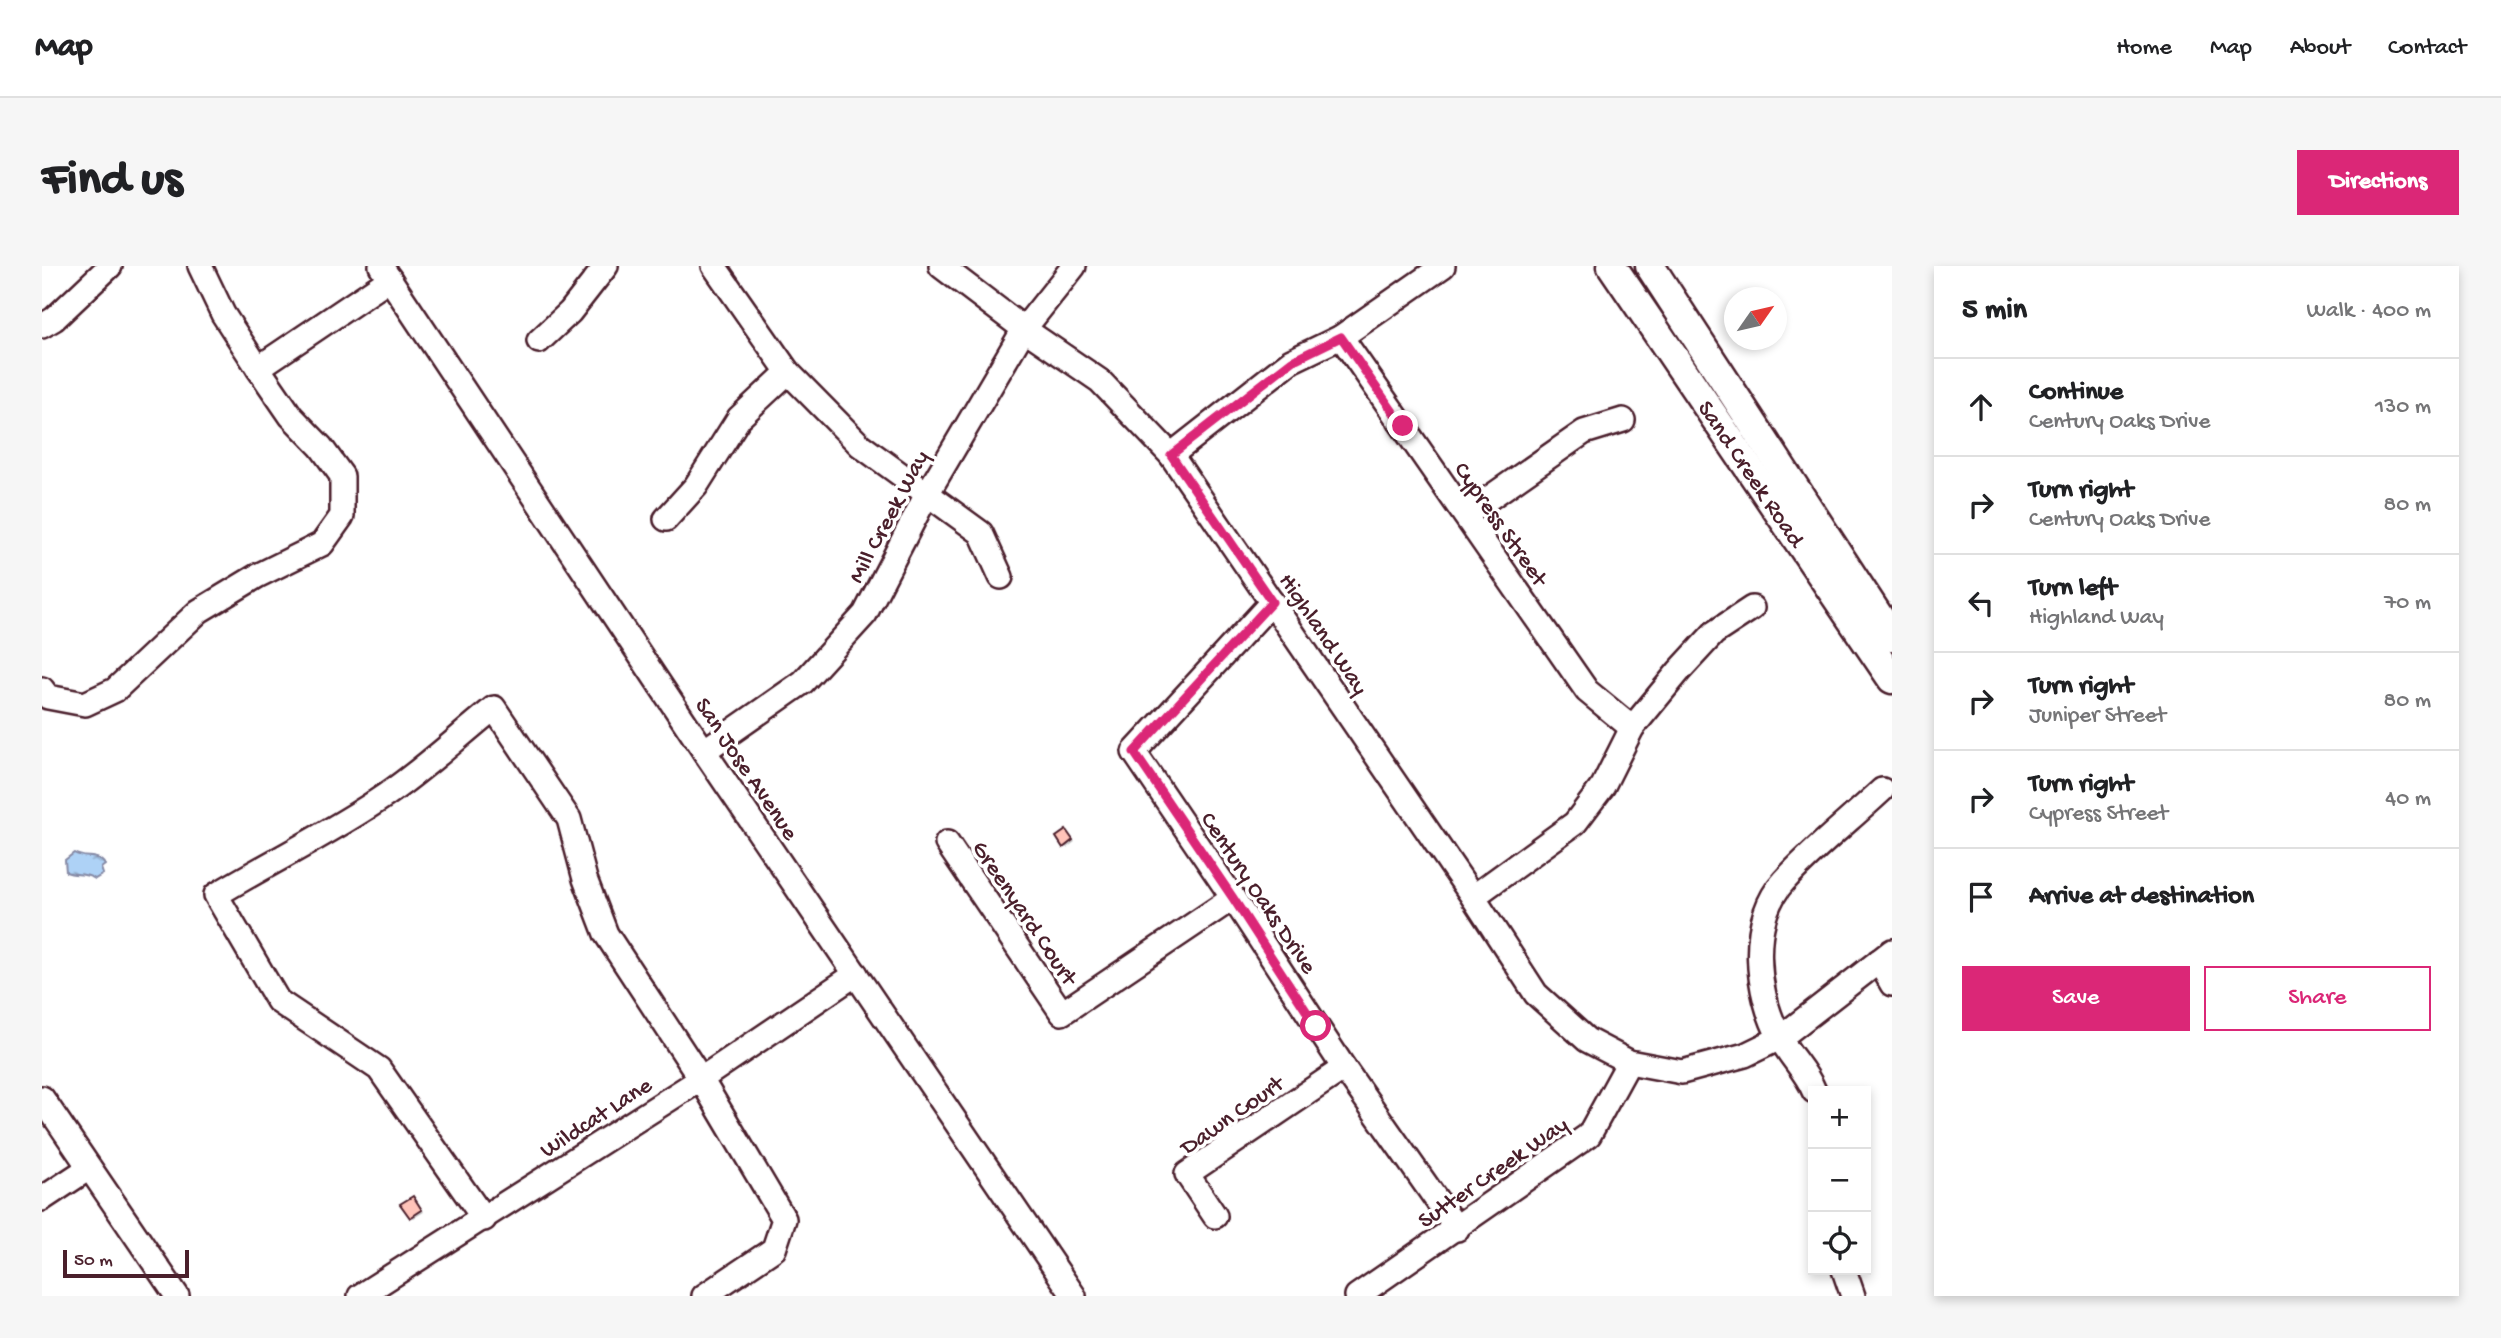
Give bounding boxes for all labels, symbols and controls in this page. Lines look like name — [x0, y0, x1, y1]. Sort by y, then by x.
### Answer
text: Map — [35, 29, 92, 67]
text: Home — [2116, 34, 2172, 63]
text: Map — [2210, 34, 2252, 63]
text: About — [2290, 34, 2350, 63]
text: Contact — [2388, 34, 2466, 63]
button: Directions — [2297, 150, 2459, 215]
text: Find us — [42, 153, 182, 211]
north arrow — [1724, 287, 1787, 350]
text: 5 min — [1962, 294, 2027, 329]
text: Walk · 400 m — [2306, 298, 2431, 325]
text: Continue — [2029, 378, 2123, 409]
icon: ahead — [1962, 388, 2000, 426]
text: 130 m — [2375, 394, 2431, 421]
street label: Sand Creek Road — [1689, 396, 1810, 555]
text: Century Oaks Drive — [2029, 409, 2210, 436]
route end — [1387, 410, 1418, 441]
street label: Mill Creek Way — [843, 446, 937, 589]
street label: Cypress Street — [1446, 457, 1554, 594]
text: Turn right — [2029, 476, 2133, 507]
icon: right — [1962, 486, 2000, 524]
text: 80 m — [2384, 492, 2431, 519]
text: Century Oaks Drive — [2029, 507, 2210, 534]
street label: Highland Way — [1271, 569, 1374, 702]
text: Turn left — [2029, 574, 2117, 605]
icon: left — [1962, 584, 2000, 622]
text: 70 m — [2384, 590, 2431, 617]
text: Highland Way — [2029, 605, 2164, 632]
text: Turn right — [2029, 672, 2133, 703]
icon: right — [1962, 682, 2000, 720]
text: 80 m — [2384, 688, 2431, 715]
street label: San Jose Avenue — [687, 693, 804, 847]
text: Juniper Street — [2029, 703, 2166, 730]
text: Turn right — [2029, 770, 2133, 801]
icon: right — [1962, 780, 2000, 818]
text: 40 m — [2385, 786, 2431, 813]
text: Cypress Street — [2029, 801, 2168, 828]
street label: Century Oaks Drive — [1192, 807, 1322, 981]
street label: Greenyard Court — [964, 836, 1083, 994]
icon: arrive — [1962, 878, 2000, 916]
text: Arrive at destination — [2029, 882, 2254, 913]
button: Save — [1962, 966, 2190, 1031]
button: Share — [2204, 966, 2431, 1031]
route start — [1300, 1010, 1331, 1041]
street label: Dawn Court — [1174, 1069, 1292, 1164]
street label: Wildcat Lane — [535, 1072, 659, 1166]
map controls — [1808, 1086, 1871, 1275]
button: + — [1808, 1086, 1871, 1149]
street label: Sutter Creek Way — [1413, 1111, 1575, 1236]
button: − — [1808, 1149, 1871, 1212]
button: locate — [1808, 1212, 1871, 1275]
scale bar — [63, 1247, 189, 1279]
text: 50 m — [74, 1250, 113, 1273]

